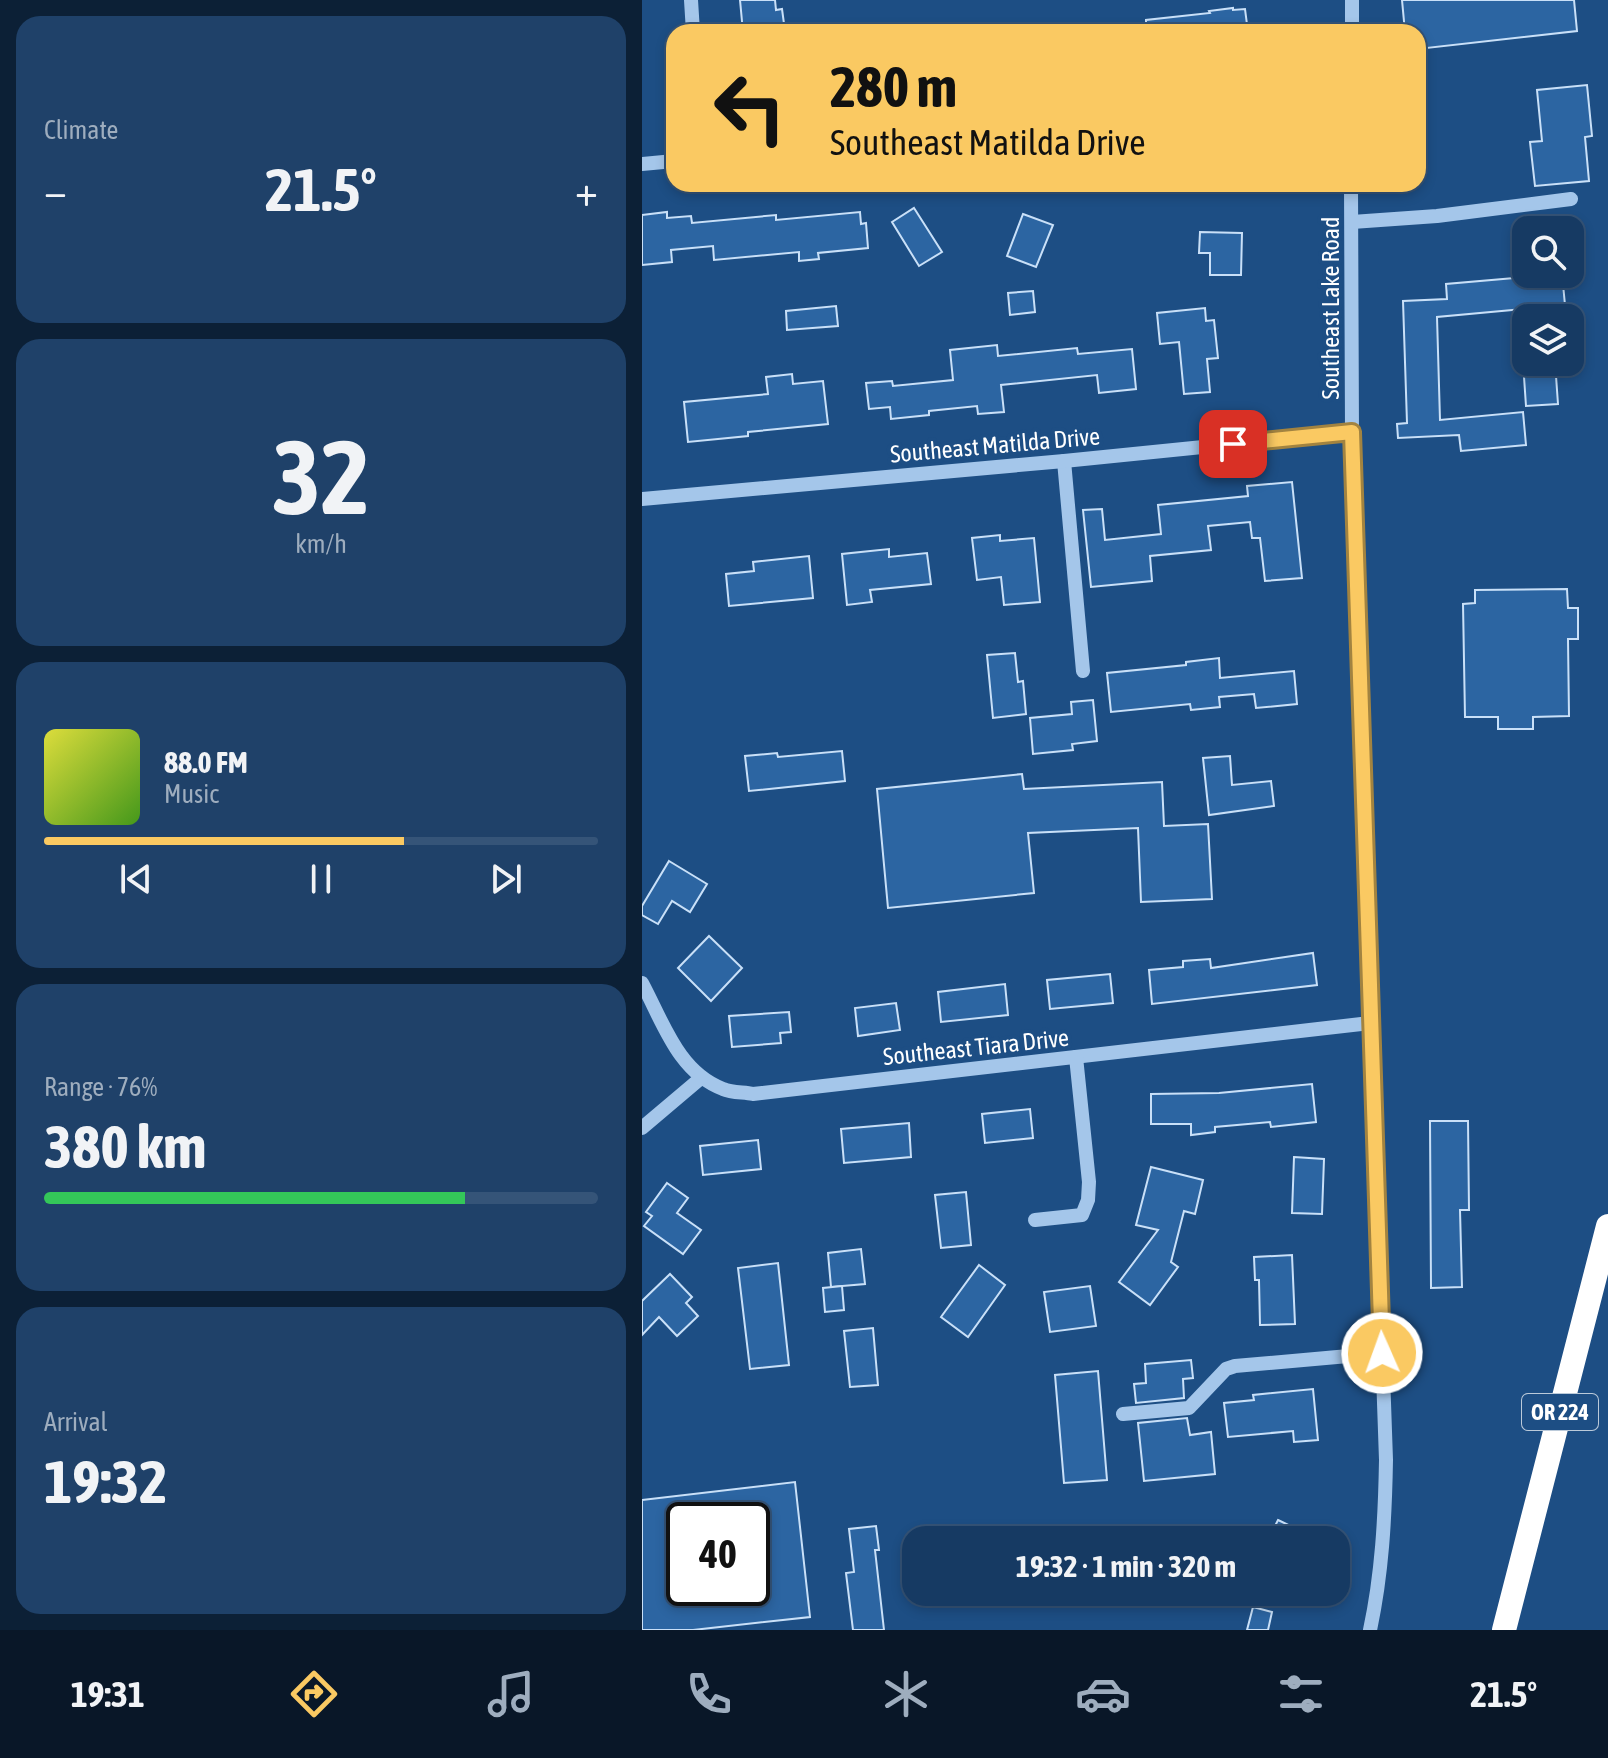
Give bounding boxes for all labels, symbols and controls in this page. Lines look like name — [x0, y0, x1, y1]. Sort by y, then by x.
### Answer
text: 280 m — [830, 55, 957, 119]
icon: left — [698, 56, 802, 160]
text: Climate — [44, 115, 118, 145]
text: Southeast Matilda Drive — [830, 121, 1146, 163]
text: 21.5° — [265, 155, 377, 224]
text: − — [44, 165, 67, 215]
text: + — [575, 165, 598, 215]
map controls — [1512, 216, 1584, 376]
button: search — [1512, 216, 1584, 288]
street label: Southeast Lake Road — [1317, 217, 1344, 399]
button: layers — [1512, 304, 1584, 376]
pin — [1199, 410, 1267, 478]
text: 32 — [272, 417, 370, 536]
street label: Southeast Matilda Drive — [889, 422, 1101, 468]
icon: arrive — [1211, 422, 1255, 466]
text: km/h — [295, 529, 347, 559]
text: 88.0 FM — [164, 745, 248, 779]
text: Music — [164, 779, 219, 809]
icon: previous — [114, 857, 158, 901]
icon: pause — [299, 857, 343, 901]
icon: next — [484, 857, 528, 901]
street label: Southeast Tiara Drive — [882, 1024, 1070, 1070]
text: Range · 76% — [44, 1072, 157, 1102]
text: 380 km — [44, 1112, 206, 1181]
position arrow — [1340, 1311, 1424, 1395]
road number: OR 224 — [1522, 1394, 1598, 1430]
text: Arrival — [44, 1407, 108, 1437]
text: 19:32 — [44, 1447, 167, 1516]
speed limit sign: 40 — [666, 1502, 770, 1606]
text: 19:32 · 1 min · 320 m — [1016, 1549, 1236, 1583]
icon: directions — [286, 1666, 342, 1722]
icon: music — [483, 1666, 539, 1722]
icon: phone — [681, 1666, 737, 1722]
icon: climate — [878, 1666, 934, 1722]
icon: car — [1075, 1666, 1131, 1722]
icon: filters — [1273, 1666, 1329, 1722]
text: 19:31 — [71, 1673, 145, 1715]
text: 21.5° — [1470, 1673, 1537, 1715]

